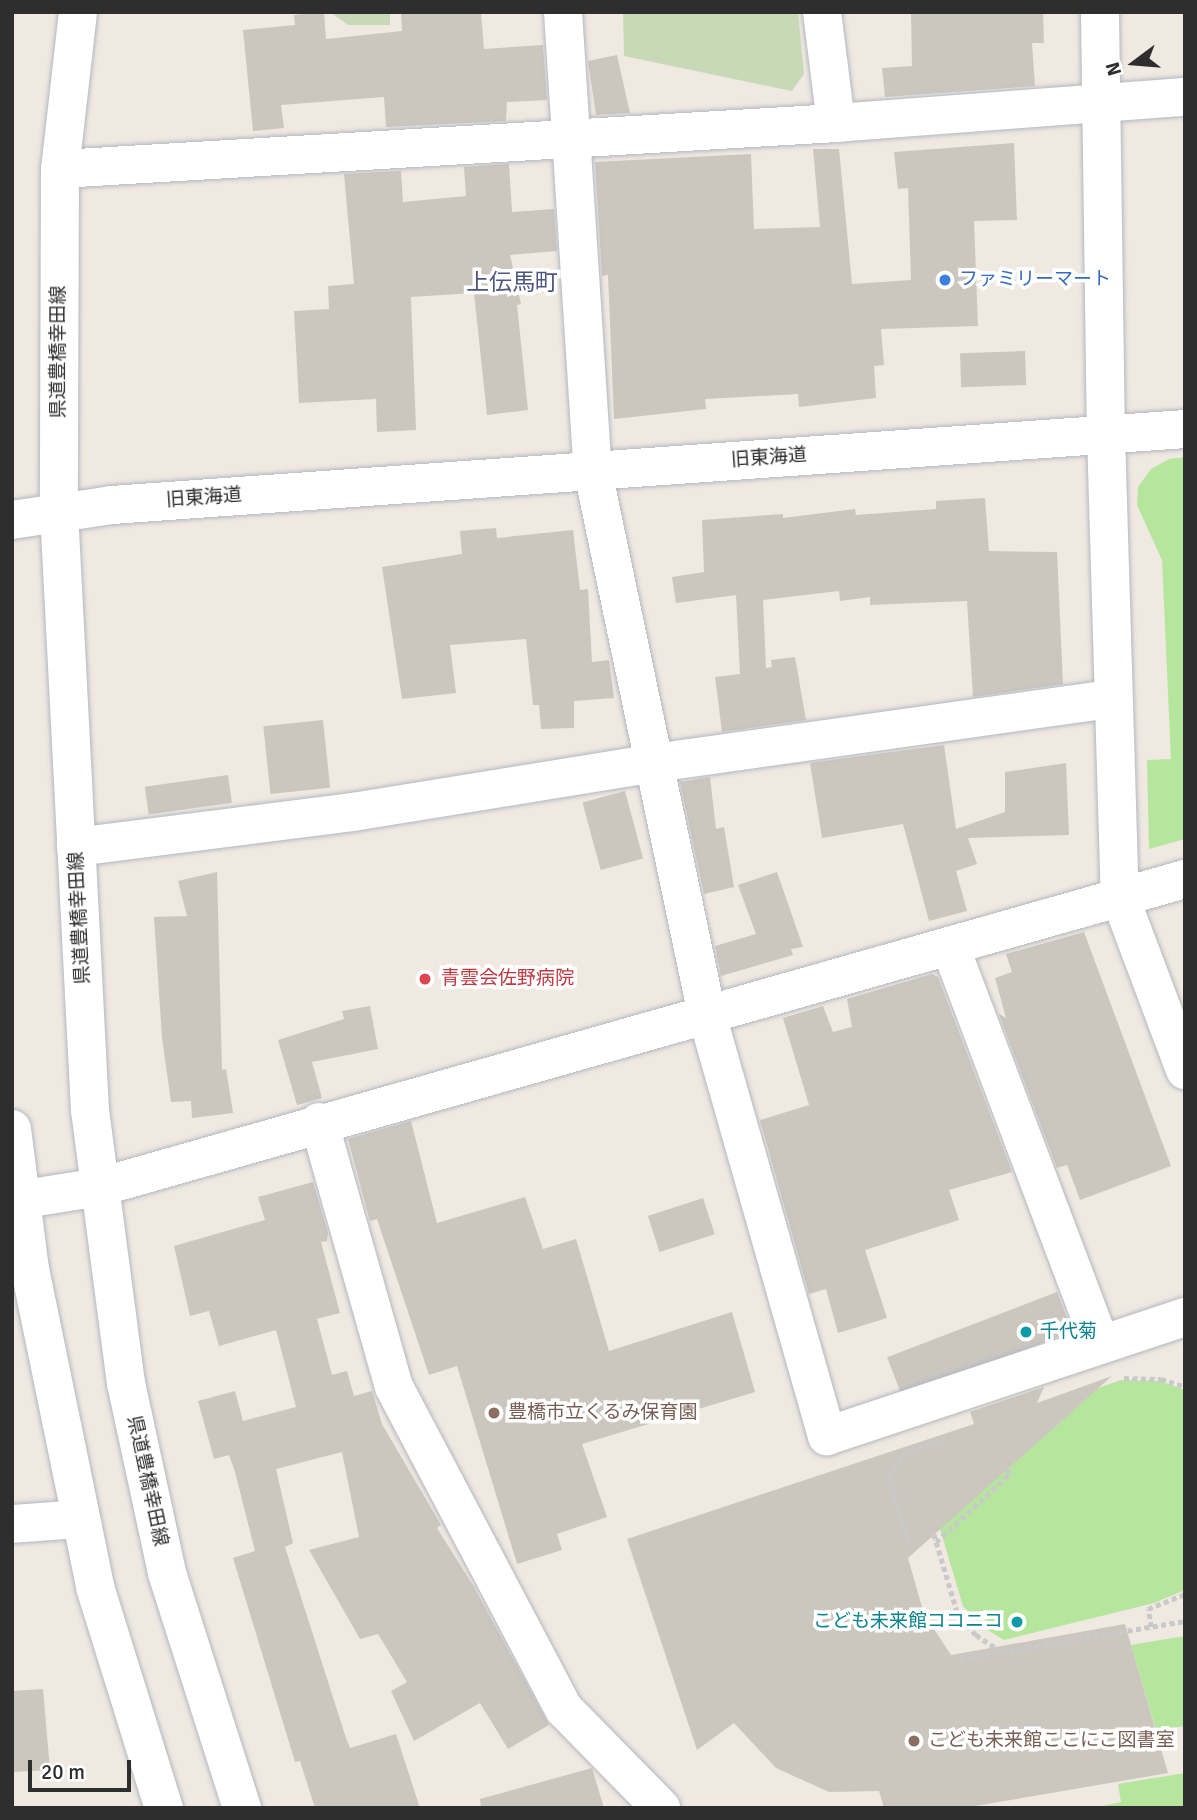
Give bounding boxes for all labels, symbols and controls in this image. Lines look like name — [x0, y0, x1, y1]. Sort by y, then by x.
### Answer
north arrow — [1099, 28, 1169, 98]
text: N — [1100, 59, 1127, 78]
district label: 上伝馬町 — [466, 269, 558, 297]
place label: ファミリーマート — [959, 269, 1111, 291]
marker: ファミリーマート — [937, 272, 953, 288]
street label: 県道豊橋幸田線 — [48, 286, 70, 418]
street label: 旧東海道 — [730, 444, 808, 472]
street label: 旧東海道 — [165, 484, 243, 512]
street label: 県道豊橋幸田線 — [65, 851, 95, 985]
place label: 青雲会佐野病院 — [441, 968, 574, 990]
marker: 青雲会佐野病院 — [415, 969, 435, 989]
place label: 千代菊 — [1040, 1321, 1097, 1343]
marker: 千代菊 — [1018, 1324, 1034, 1340]
place label: 豊橋市立くるみ保育園 — [508, 1402, 698, 1424]
marker: 豊橋市立くるみ保育園 — [486, 1405, 502, 1421]
street label: 県道豊橋幸田線 — [122, 1414, 172, 1548]
place label: こども未来館ココニコ — [813, 1611, 1003, 1633]
marker: こども未来館ココニコ — [1009, 1614, 1025, 1630]
place label: こども未来館ここにこ図書室 — [928, 1730, 1175, 1752]
marker: こども未来館ここにこ図書室 — [906, 1733, 922, 1749]
scale bar — [32, 1746, 135, 1790]
text: 20 m — [41, 1759, 85, 1785]

